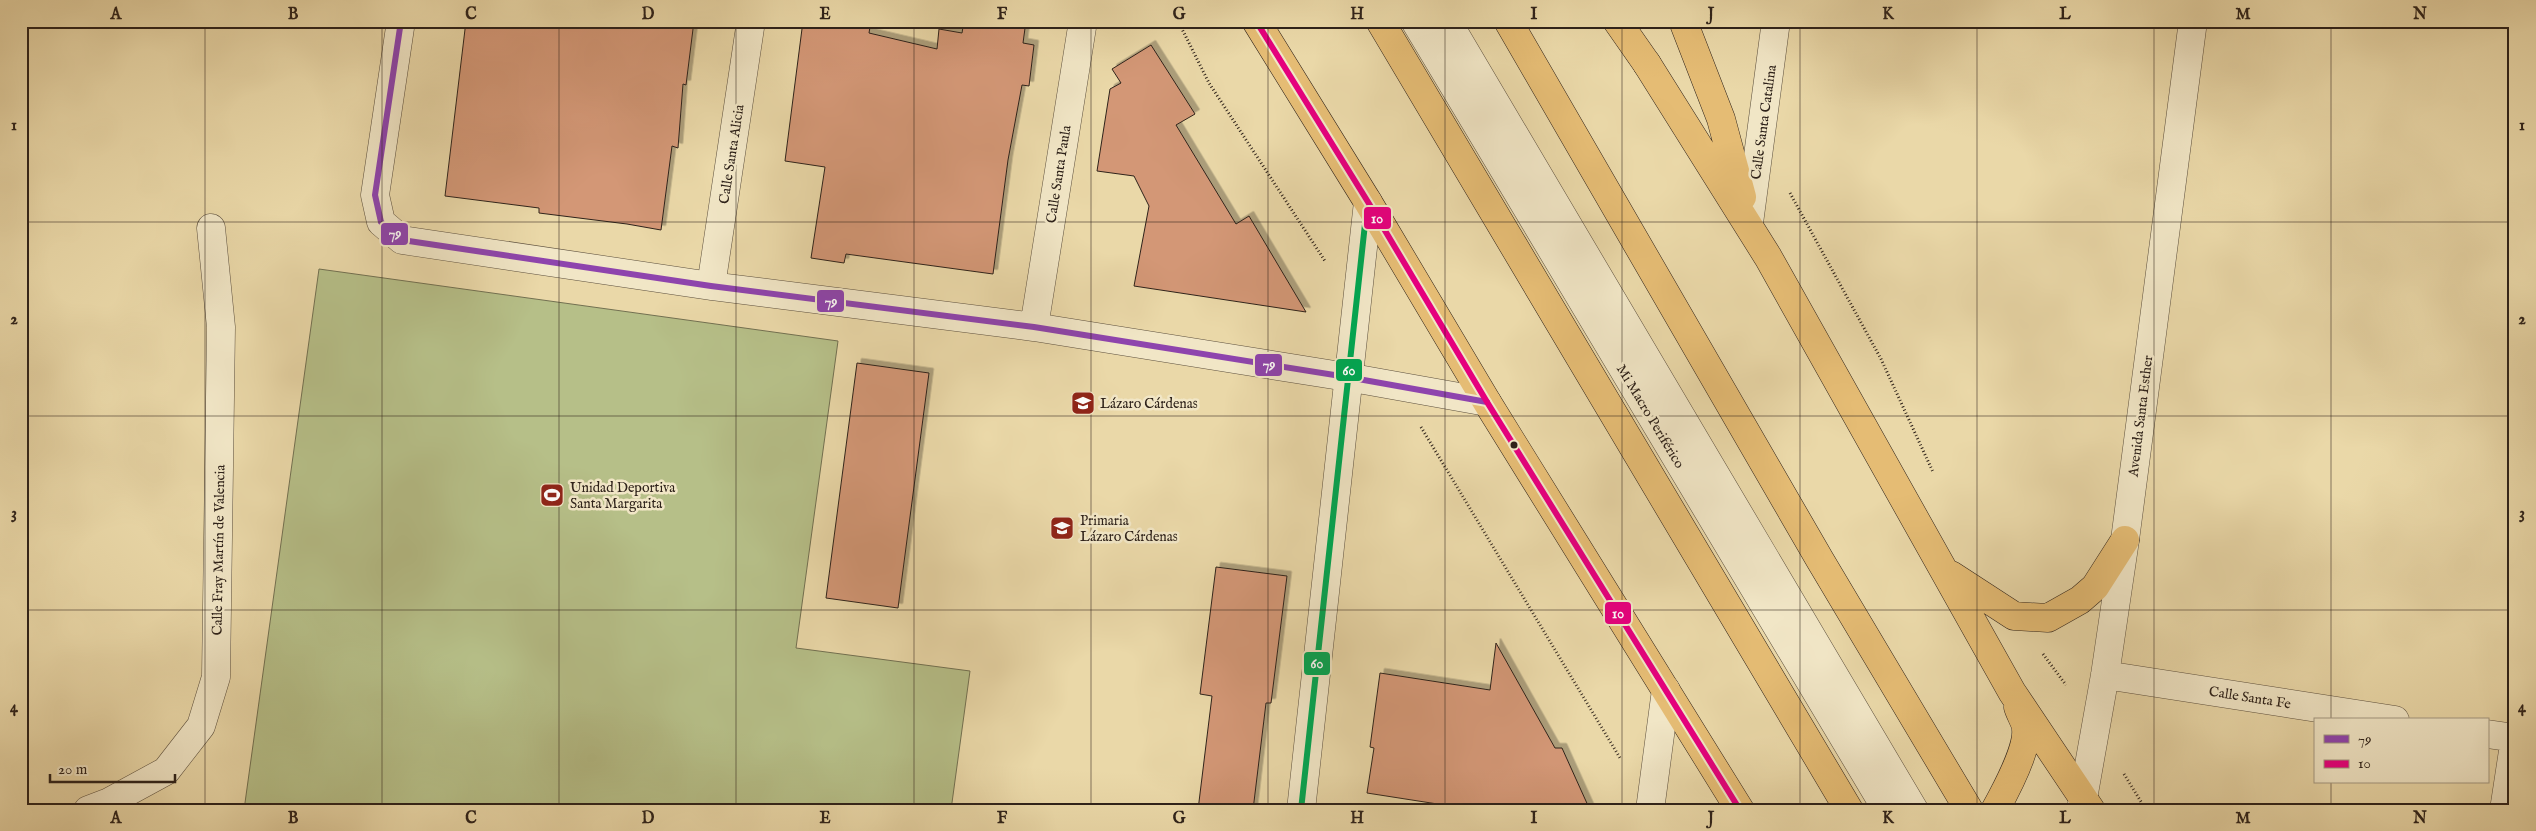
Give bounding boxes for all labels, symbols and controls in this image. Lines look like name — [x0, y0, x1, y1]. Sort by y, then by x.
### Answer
text: A — [110, 5, 123, 25]
text: B — [288, 5, 299, 25]
text: C — [465, 5, 477, 25]
text: D — [642, 5, 655, 25]
text: E — [819, 5, 831, 25]
text: F — [997, 5, 1008, 25]
text: G — [1173, 5, 1186, 25]
text: H — [1350, 5, 1364, 25]
text: I — [1531, 5, 1538, 25]
text: J — [1706, 5, 1715, 25]
text: K — [1882, 5, 1895, 25]
text: L — [2059, 5, 2071, 25]
text: M — [2235, 5, 2251, 25]
text: N — [2412, 5, 2427, 25]
street label: Calle Santa Catalina — [1747, 63, 1781, 181]
street label: Calle Santa Alicia — [715, 102, 749, 205]
text: 1 — [11, 116, 17, 136]
text: 1 — [2519, 116, 2525, 136]
street label: Calle Santa Paula — [1042, 123, 1076, 224]
line badge: 10 — [1363, 206, 1392, 230]
text: 10 — [1371, 210, 1383, 228]
line badge: 79 — [380, 222, 409, 246]
text: 79 — [389, 225, 401, 243]
line badge: 79 — [816, 289, 845, 313]
text: 79 — [825, 293, 837, 311]
text: 2 — [10, 310, 18, 330]
text: 2 — [2518, 310, 2526, 330]
line badge: 79 — [1254, 353, 1283, 377]
street label: Avenida Santa Esther — [2124, 354, 2157, 479]
text: 79 — [1263, 356, 1275, 374]
line badge: 60 — [1335, 358, 1363, 382]
street label: Mi Macro Periférico — [1612, 361, 1688, 472]
text: 60 — [1343, 362, 1356, 380]
school or university icon: Lázaro Cárdenas — [1070, 390, 1096, 416]
place label: Lázaro Cárdenas — [1100, 395, 1198, 413]
unlabelled marker — [1509, 440, 1519, 450]
street label: Calle Fray Martín de Valencia — [209, 463, 230, 636]
place label: Unidad Deportiva Santa Margarita — [570, 479, 676, 513]
sports icon: Unidad Deportiva Santa Margarita — [539, 482, 565, 508]
text: 3 — [11, 504, 17, 524]
text: 3 — [2519, 504, 2525, 524]
place label: Primaria Lázaro Cárdenas — [1080, 512, 1178, 546]
school or university icon: Primaria Lázaro Cárdenas — [1049, 515, 1075, 541]
line badge: 10 — [1604, 601, 1632, 625]
text: 10 — [1612, 605, 1624, 623]
line badge: 60 — [1303, 651, 1331, 676]
text: 60 — [1311, 655, 1324, 673]
street label: Calle Santa Fe — [2207, 683, 2293, 713]
text: 4 — [10, 698, 19, 718]
text: 4 — [2518, 698, 2527, 718]
legend — [2314, 718, 2488, 784]
text: 79 — [2358, 730, 2372, 749]
scale bar — [50, 751, 175, 783]
text: 10 — [2358, 754, 2371, 773]
text: 20 m — [58, 760, 88, 779]
text: A — [110, 809, 123, 829]
text: B — [288, 809, 299, 829]
text: C — [465, 809, 477, 829]
text: D — [642, 809, 655, 829]
text: E — [819, 809, 831, 829]
text: F — [997, 809, 1008, 829]
text: G — [1173, 809, 1186, 829]
text: H — [1350, 809, 1364, 829]
text: I — [1531, 809, 1538, 829]
text: J — [1706, 809, 1715, 829]
text: K — [1882, 809, 1895, 829]
text: L — [2059, 809, 2071, 829]
text: M — [2235, 809, 2251, 829]
text: N — [2412, 809, 2427, 829]

